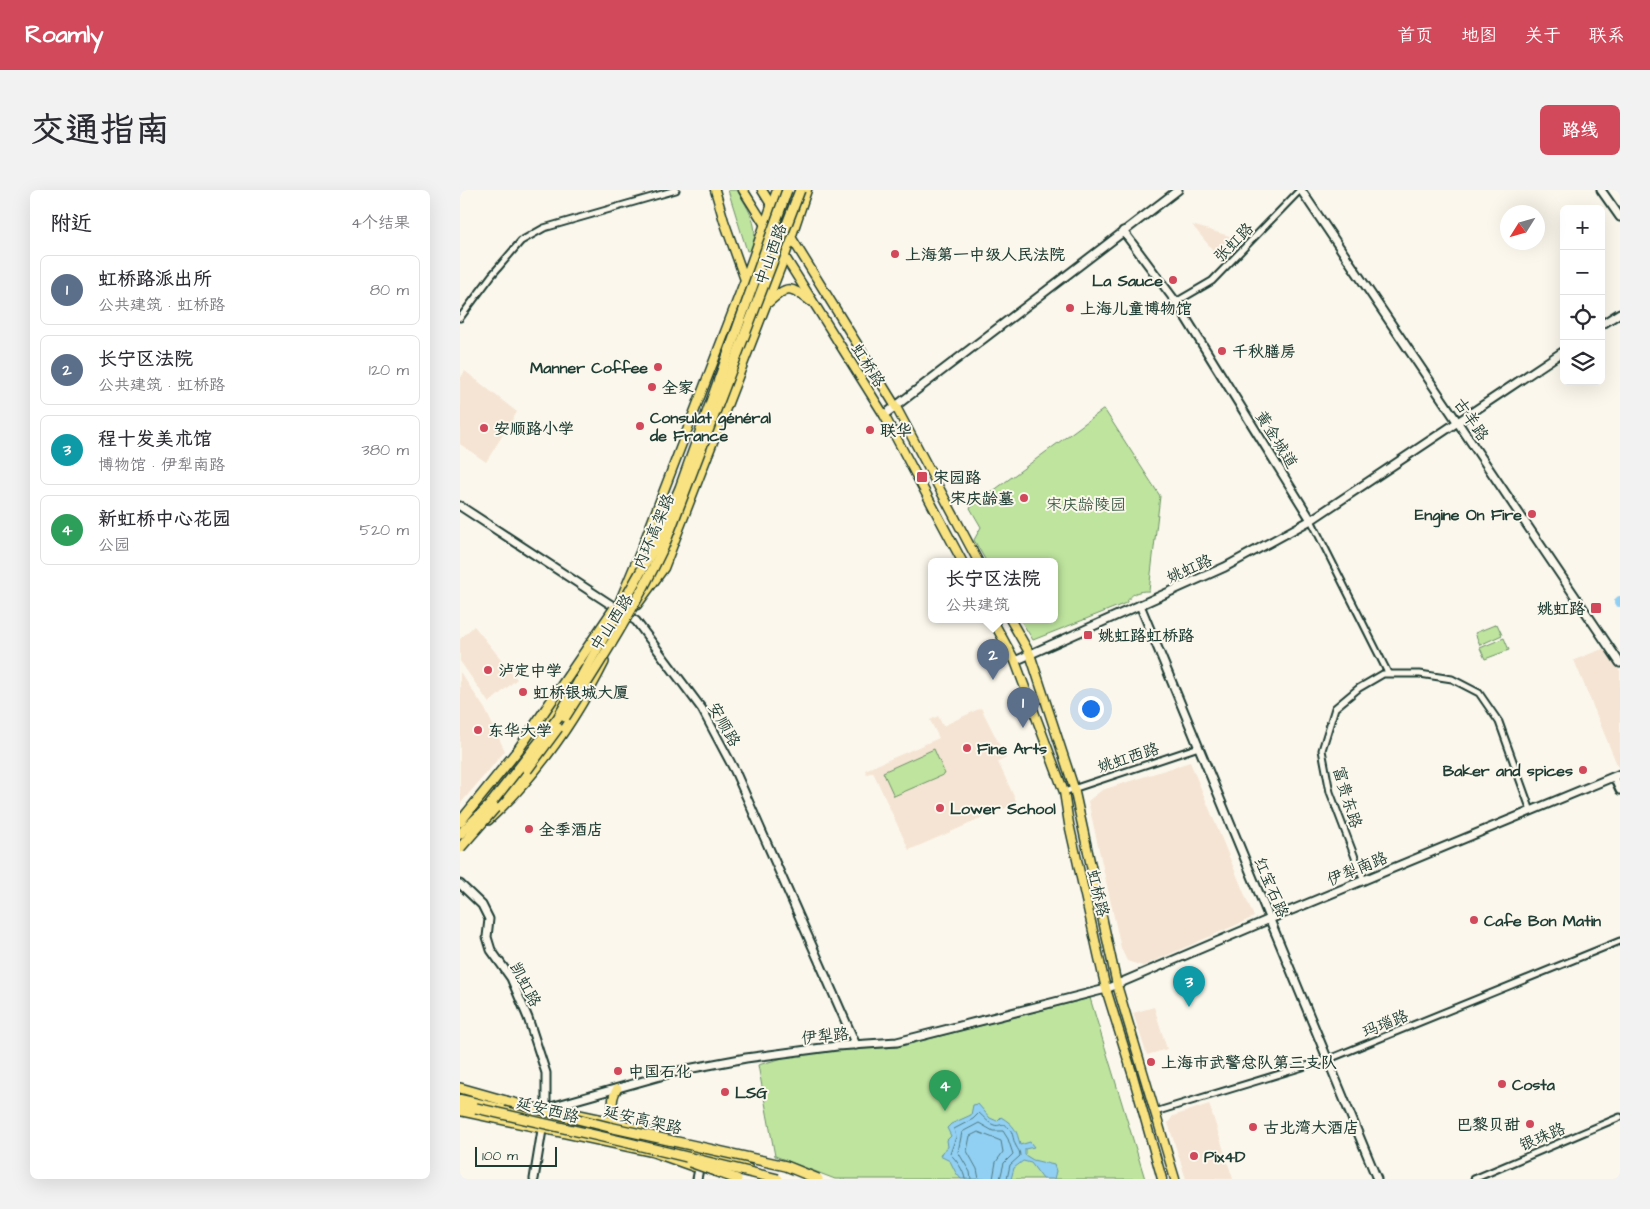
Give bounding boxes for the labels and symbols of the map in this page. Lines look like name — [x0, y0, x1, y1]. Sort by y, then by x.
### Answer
north arrow — [1500, 205, 1545, 250]
street label: 张虹路 — [1209, 218, 1258, 267]
street label: 中山西路 — [750, 221, 792, 288]
place label: 上海第一中级人民法院 — [905, 244, 1065, 266]
marker: 上海第一中级人民法院 — [889, 248, 901, 260]
place label: La Sauce — [1092, 270, 1163, 292]
marker: La Sauce — [1167, 274, 1179, 286]
place label: 上海儿童博物馆 — [1080, 298, 1192, 320]
marker: 上海儿童博物馆 — [1064, 302, 1076, 314]
street label: 虹桥路 — [846, 339, 890, 392]
place label: 千秋膳房 — [1232, 341, 1296, 363]
marker: 千秋膳房 — [1216, 345, 1228, 357]
place label: Manner Coffee — [530, 357, 648, 379]
marker: Manner Coffee — [652, 361, 664, 373]
place label: 全家 — [662, 377, 694, 399]
marker: 全家 — [646, 381, 658, 393]
street label: 古羊路 — [1449, 394, 1494, 446]
place label: Consulat général de France — [649, 407, 772, 447]
street label: 黄金城道 — [1250, 407, 1302, 473]
place label: 安顺路小学 — [494, 418, 574, 440]
marker: Consulat général de France — [634, 420, 646, 432]
place label: 联华 — [880, 420, 912, 442]
marker: 安顺路小学 — [478, 422, 490, 434]
marker: 联华 — [864, 424, 876, 436]
place label: 宋园路 — [933, 467, 981, 489]
marker: 宋园路 — [915, 470, 929, 484]
place label: 宋庆龄墓 — [950, 488, 1014, 510]
street label: 内环高架路 — [628, 490, 680, 573]
marker: 宋庆龄墓 — [1018, 492, 1030, 504]
park label: 宋庆龄陵园 — [1046, 494, 1126, 516]
place label: Engine On Fire — [1415, 504, 1522, 528]
marker: Engine On Fire — [1526, 508, 1538, 520]
street label: 姚虹路 — [1163, 549, 1216, 589]
street label: 中山西路 — [585, 590, 638, 655]
place label: 姚虹路 — [1537, 598, 1585, 620]
marker: 姚虹路 — [1589, 601, 1603, 615]
place label: 姚虹路虹桥路 — [1098, 625, 1194, 647]
marker: 姚虹路虹桥路 — [1082, 629, 1094, 641]
pin: 2 — [977, 639, 1009, 680]
place label: 泸定中学 — [498, 660, 562, 682]
marker: 泸定中学 — [482, 664, 494, 676]
place label: 虹桥银城大厦 — [533, 682, 629, 704]
marker: 虹桥银城大厦 — [517, 686, 529, 698]
pin: 1 — [1007, 687, 1039, 728]
your location — [1078, 696, 1104, 722]
street label: 安顺路 — [703, 698, 745, 751]
place label: 东华大学 — [488, 720, 552, 742]
marker: 东华大学 — [472, 724, 484, 736]
place label: Fine Arts — [977, 738, 1047, 760]
street label: 姚虹西路 — [1094, 738, 1162, 778]
marker: Fine Arts — [961, 742, 973, 754]
place label: Baker and spices — [1443, 760, 1573, 782]
street label: 富贵东路 — [1327, 763, 1367, 831]
marker: Baker and spices — [1577, 764, 1589, 776]
place label: Lower School — [950, 798, 1056, 820]
marker: Lower School — [934, 802, 946, 814]
place label: 全季酒店 — [539, 819, 603, 841]
marker: 全季酒店 — [523, 823, 535, 835]
street label: 伊犁南路 — [1324, 847, 1391, 891]
street label: 红宝石路 — [1248, 854, 1294, 921]
street label: 虹桥路 — [1082, 867, 1114, 919]
place label: Cafe Bon Matin — [1484, 910, 1601, 932]
marker: Cafe Bon Matin — [1468, 914, 1480, 926]
street label: 凯虹路 — [504, 958, 546, 1011]
pin: 3 — [1173, 966, 1205, 1007]
street label: 玛瑙路 — [1359, 1005, 1412, 1043]
street label: 伊犁路 — [800, 1023, 850, 1049]
place label: 上海市武警总队第三支队 — [1161, 1052, 1337, 1074]
marker: 上海市武警总队第三支队 — [1145, 1056, 1157, 1068]
place label: 中国石化 — [628, 1061, 692, 1083]
marker: 中国石化 — [612, 1065, 624, 1077]
pin: 4 — [929, 1070, 961, 1111]
place label: Costa — [1512, 1074, 1556, 1096]
marker: Costa — [1496, 1078, 1508, 1090]
place label: LSG — [735, 1082, 768, 1104]
marker: LSG — [719, 1086, 731, 1098]
street label: 延安西路 — [514, 1092, 581, 1128]
street label: 延安高架路 — [601, 1100, 684, 1140]
place label: 巴黎贝甜 — [1456, 1114, 1520, 1136]
place label: 古北湾大酒店 — [1263, 1117, 1359, 1139]
street label: 银珠路 — [1516, 1117, 1569, 1156]
marker: 巴黎贝甜 — [1524, 1118, 1536, 1130]
marker: 古北湾大酒店 — [1247, 1121, 1259, 1133]
scale bar — [475, 1144, 558, 1167]
place label: Pix4D — [1204, 1146, 1246, 1168]
marker: Pix4D — [1188, 1150, 1200, 1162]

